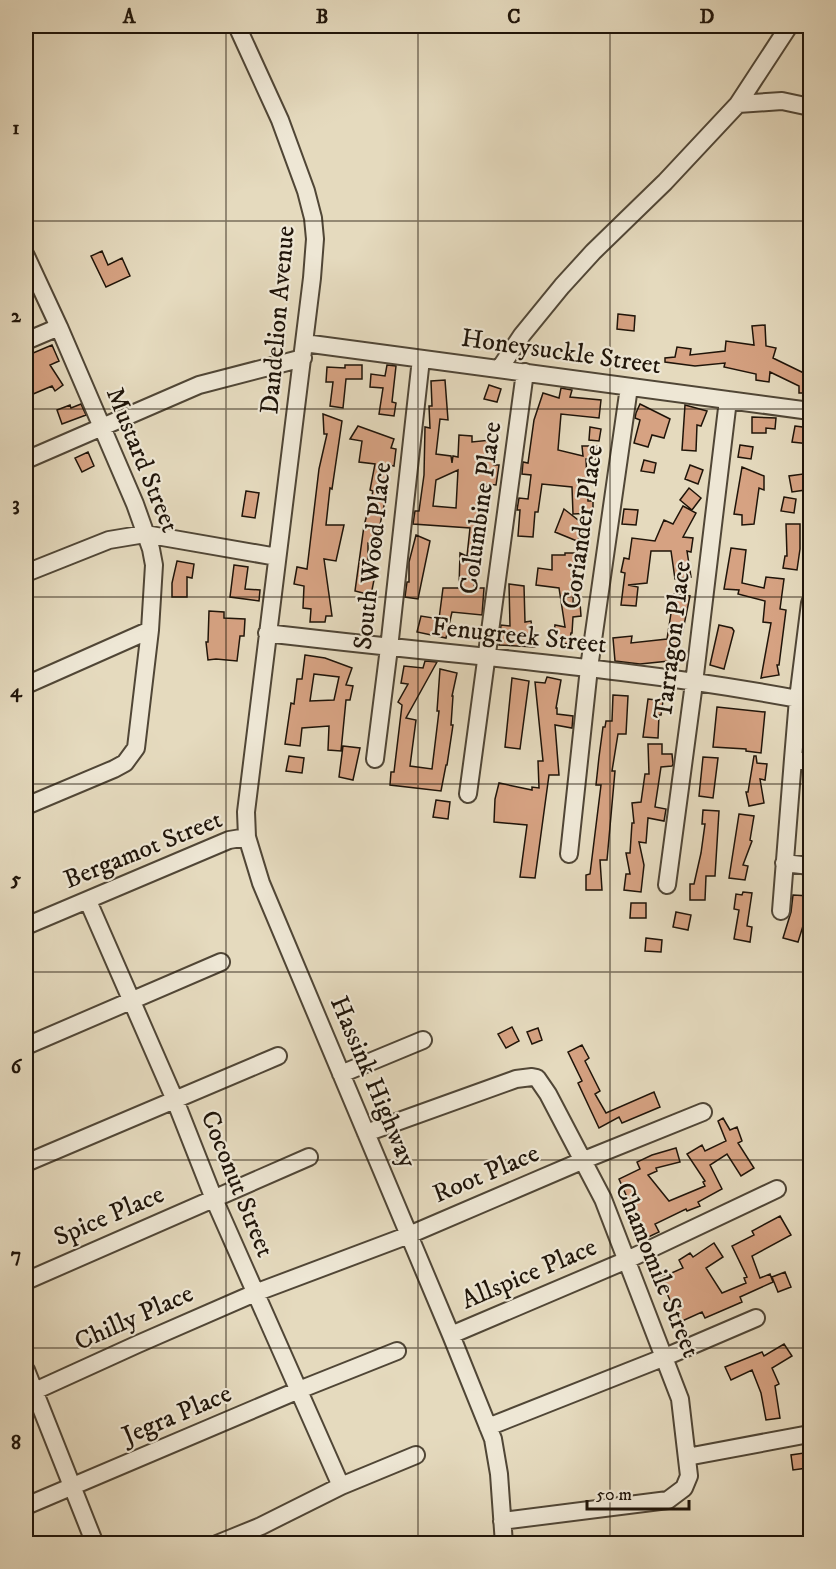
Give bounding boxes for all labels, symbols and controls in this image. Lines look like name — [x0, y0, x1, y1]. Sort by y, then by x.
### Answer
text: A — [122, 5, 137, 30]
text: B — [316, 5, 328, 30]
text: C — [507, 5, 521, 30]
text: D — [700, 5, 715, 30]
text: 1 — [12, 116, 20, 141]
street label: Dandelion Avenue — [253, 224, 303, 416]
text: 2 — [11, 304, 22, 329]
street label: Honeysuckle Street — [459, 322, 663, 382]
street label: Mustard Street — [98, 383, 186, 537]
street label: Columbine Place — [453, 420, 509, 596]
street label: Coriander Place — [555, 443, 611, 611]
street label: South Wood Place — [347, 461, 399, 651]
text: 3 — [12, 492, 20, 517]
street label: Tarragon Place — [647, 559, 699, 721]
street label: Fenugreek Street — [430, 610, 608, 662]
text: 4 — [10, 679, 23, 704]
street label: Bergamot Street — [59, 803, 227, 897]
text: 5 — [10, 867, 21, 892]
street label: Hassink Highway — [322, 991, 424, 1174]
text: 6 — [11, 1055, 23, 1080]
street label: Coconut Street — [193, 1106, 281, 1262]
street label: Root Place — [428, 1137, 544, 1211]
street label: Spice Place — [49, 1178, 169, 1254]
street label: Chamomile Street — [607, 1178, 707, 1362]
street label: Allspice Place — [456, 1231, 602, 1317]
text: 7 — [11, 1243, 21, 1268]
street label: Chilly Place — [69, 1277, 199, 1359]
street label: Jegra Place — [116, 1377, 237, 1454]
text: 8 — [11, 1431, 21, 1456]
scale bar — [587, 1473, 689, 1511]
text: 50 m — [596, 1484, 632, 1506]

